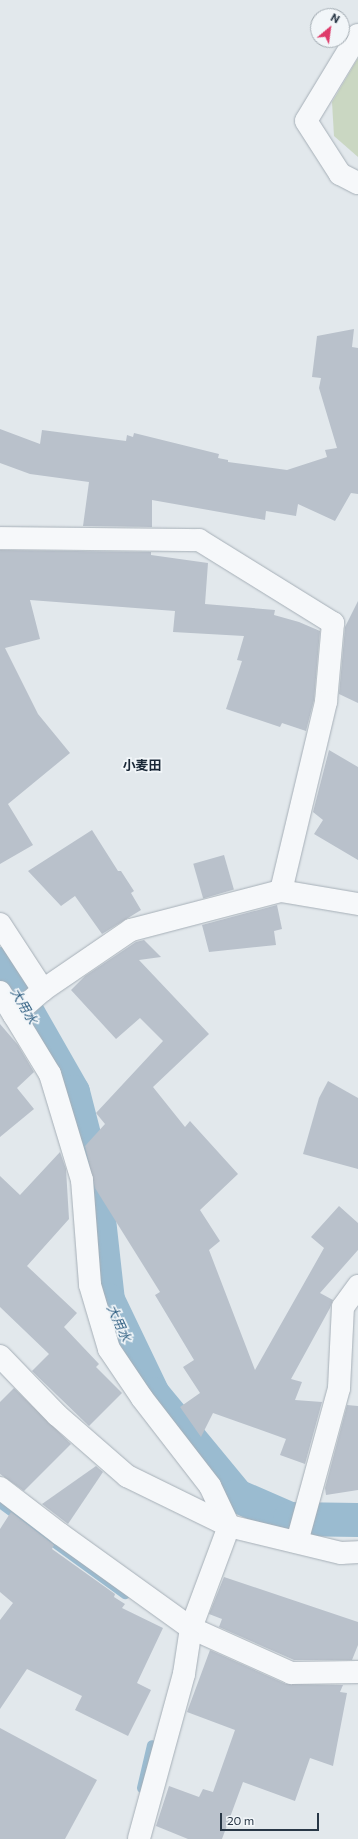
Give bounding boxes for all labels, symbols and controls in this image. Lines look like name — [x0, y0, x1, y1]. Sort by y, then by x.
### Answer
north arrow — [310, 8, 350, 48]
text: N — [329, 10, 342, 26]
district label: 小麦田 — [123, 757, 161, 773]
water label: 大用水 — [7, 985, 41, 1027]
water label: 大用水 — [104, 1302, 134, 1344]
scale bar — [222, 1805, 321, 1831]
text: 20 m — [227, 1813, 254, 1827]

